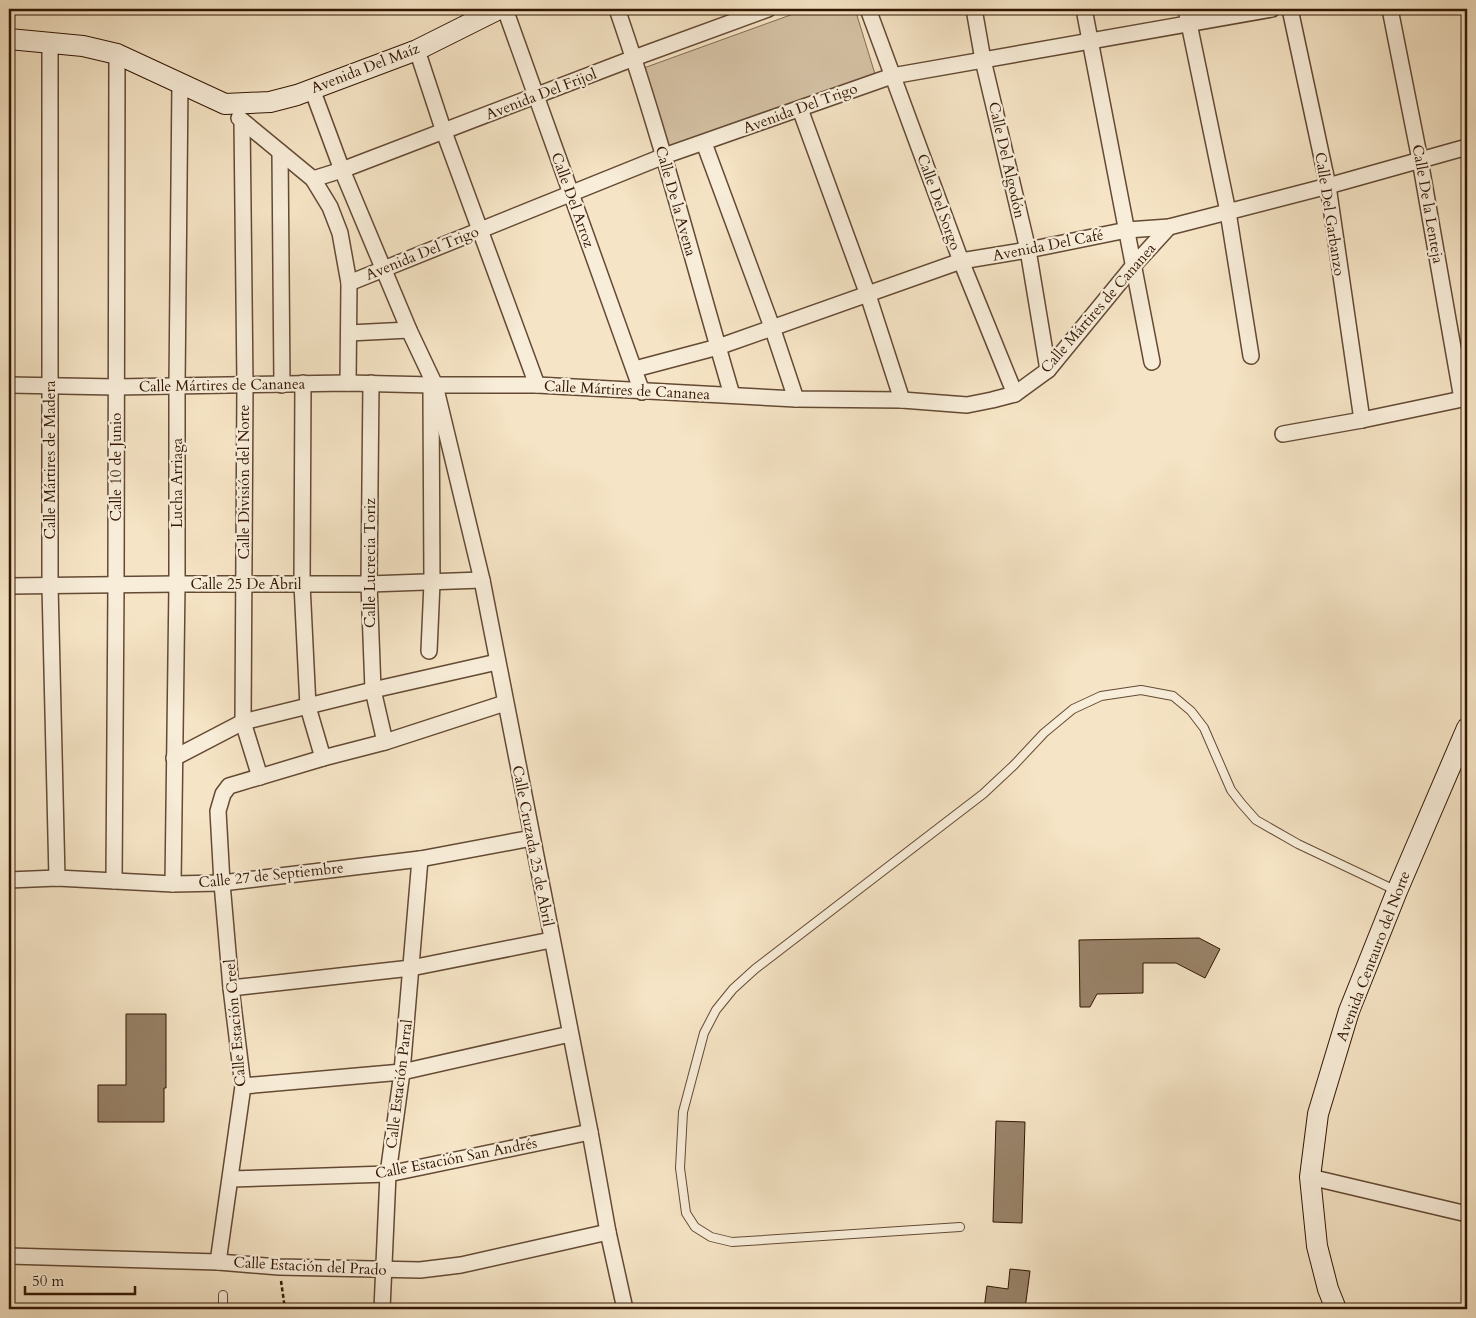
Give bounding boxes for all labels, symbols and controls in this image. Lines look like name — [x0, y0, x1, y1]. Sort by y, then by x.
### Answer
street label: Avenida Del Maíz — [308, 38, 422, 98]
street label: Avenida Del Frijol — [483, 64, 600, 124]
street label: Avenida Del Trigo — [740, 78, 860, 138]
street label: Calle Del Algodón — [984, 100, 1030, 221]
street label: Calle De la Lenteja — [1408, 143, 1448, 266]
street label: Calle De la Avena — [651, 144, 701, 259]
street label: Calle Del Arroz — [547, 150, 600, 251]
street label: Calle Del Sorgo — [912, 151, 966, 253]
street label: Calle Del Garbanzo — [1310, 151, 1350, 277]
street label: Avenida Del Trigo — [362, 221, 482, 285]
street label: Avenida Del Café — [991, 224, 1105, 266]
street label: Calle Mártires de Cananea — [1036, 238, 1160, 377]
street label: Calle Mártires de Cananea — [139, 374, 306, 396]
street label: Calle Mártires de Cananea — [543, 376, 711, 404]
street label: Calle Mártires de Madera — [40, 380, 60, 539]
street label: Calle División del Norte — [234, 404, 254, 560]
street label: Calle 10 de Junio — [106, 413, 126, 521]
street label: Lucha Arriaga — [167, 437, 187, 528]
street label: Calle Lucrecia Toriz — [360, 498, 380, 628]
street label: Calle 25 De Abril — [190, 574, 302, 594]
street label: Calle Cruzada 25 de Abril — [508, 764, 558, 928]
street label: Calle 27 de Septiembre — [197, 857, 345, 893]
street label: Avenida Centauro del Norte — [1331, 868, 1415, 1044]
street label: Calle Estación Creel — [219, 958, 251, 1088]
street label: Calle Estación Parral — [381, 1018, 417, 1150]
street label: Calle Estación San Andrés — [373, 1132, 539, 1184]
street label: Calle Estación del Prado — [233, 1252, 387, 1280]
scale bar — [25, 1263, 135, 1295]
text: 50 m — [32, 1271, 64, 1291]

